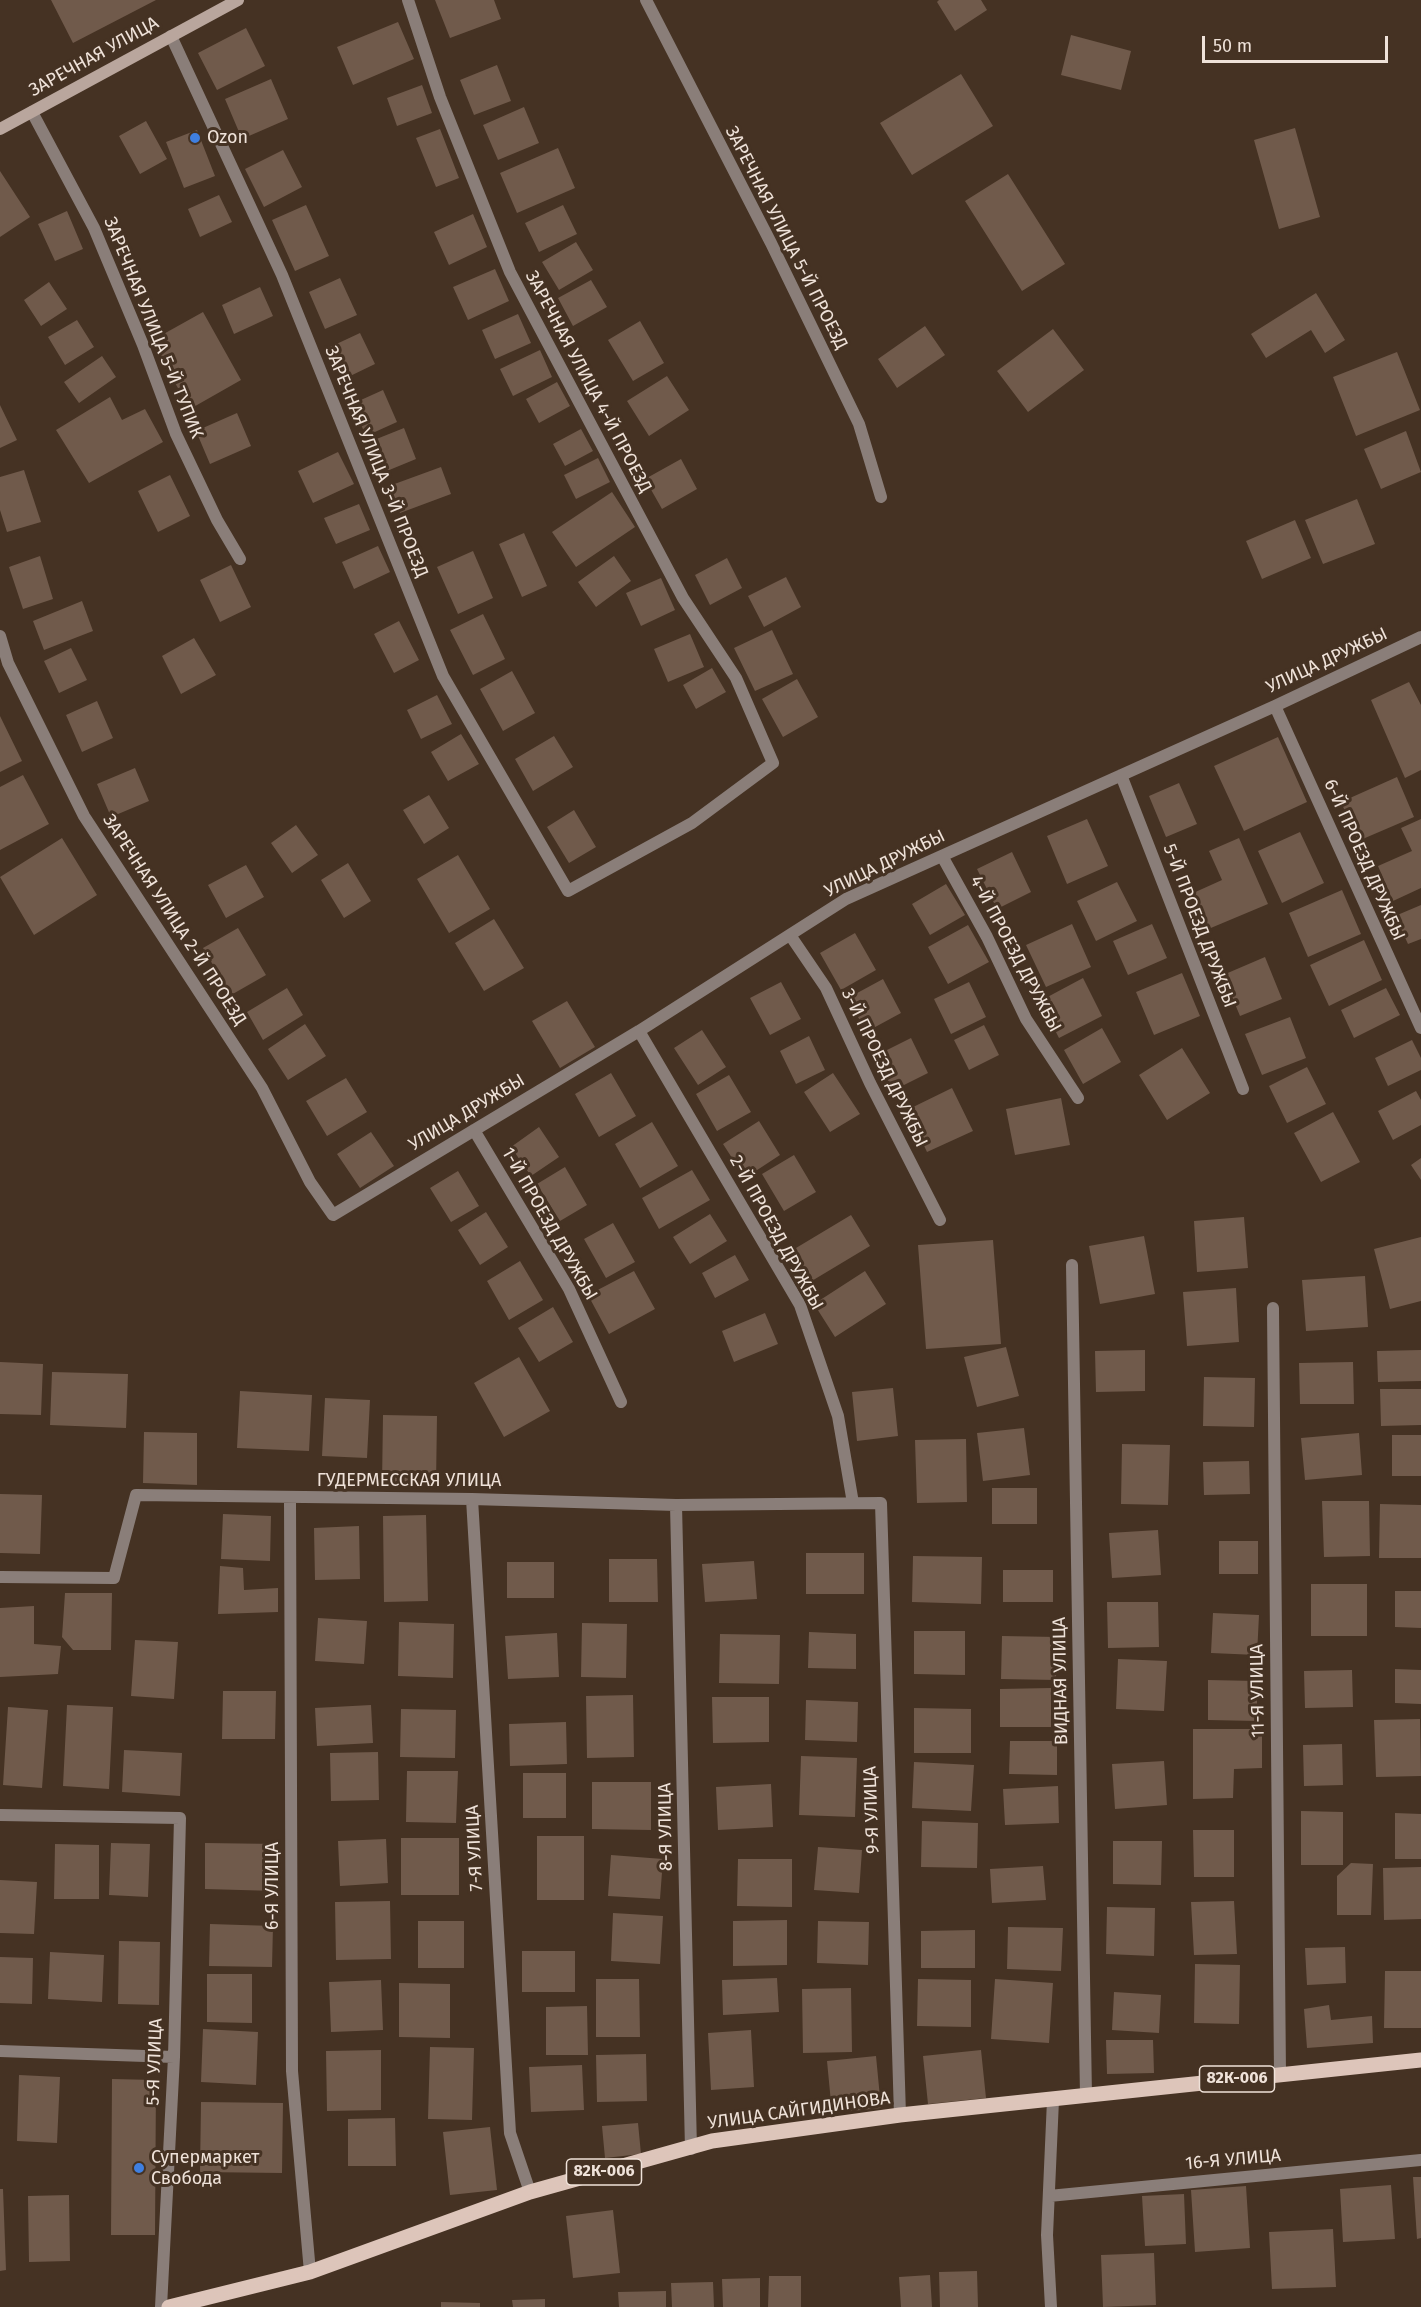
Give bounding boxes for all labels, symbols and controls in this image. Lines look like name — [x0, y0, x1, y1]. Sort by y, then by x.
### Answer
street label: ЗАРЕЧНАЯ УЛИЦА — [25, 12, 163, 102]
scale bar — [1205, 24, 1391, 62]
text: 50 m — [1213, 35, 1252, 57]
street label: ЗАРЕЧНАЯ УЛИЦА 5-Й ПРОЕЗД — [720, 123, 852, 353]
place label: Ozon — [207, 127, 248, 149]
marker: Ozon — [188, 131, 202, 145]
street label: ЗАРЕЧНАЯ УЛИЦА 5-Й ТУПИК — [99, 214, 207, 442]
street label: ЗАРЕЧНАЯ УЛИЦА 4-Й ПРОЕЗД — [520, 267, 656, 497]
street label: ЗАРЕЧНАЯ УЛИЦА 3-Й ПРОЕЗД — [320, 343, 432, 581]
street label: УЛИЦА ДРУЖБЫ — [1263, 623, 1391, 699]
street label: 6-Й ПРОЕЗД ДРУЖБЫ — [1319, 776, 1409, 944]
street label: ЗАРЕЧНАЯ УЛИЦА 2-Й ПРОЕЗД — [98, 810, 250, 1030]
street label: УЛИЦА ДРУЖБЫ — [821, 826, 949, 902]
street label: 5-Й ПРОЕЗД ДРУЖБЫ — [1158, 841, 1240, 1011]
street label: 4-Й ПРОЕЗД ДРУЖБЫ — [965, 872, 1065, 1036]
street label: 3-Й ПРОЕЗД ДРУЖБЫ — [836, 985, 932, 1151]
street label: УЛИЦА ДРУЖБЫ — [405, 1070, 529, 1156]
street label: 1-Й ПРОЕЗД ДРУЖБЫ — [497, 1144, 601, 1304]
street label: 2-Й ПРОЕЗД ДРУЖБЫ — [724, 1152, 828, 1314]
street label: ГУДЕРМЕССКАЯ УЛИЦА — [317, 1470, 501, 1492]
street label: ВИДНАЯ УЛИЦА — [1049, 1617, 1073, 1745]
street label: 11-Я УЛИЦА — [1246, 1644, 1270, 1738]
street label: 9-Я УЛИЦА — [860, 1766, 884, 1854]
street label: 8-Я УЛИЦА — [654, 1783, 678, 1871]
street label: 7-Я УЛИЦА — [462, 1804, 488, 1892]
street label: 6-Я УЛИЦА — [262, 1842, 284, 1930]
street label: 5-Я УЛИЦА — [143, 2018, 167, 2106]
road number: 82К-006 — [1200, 2066, 1274, 2092]
street label: УЛИЦА САЙГИДИНОВА — [706, 2088, 892, 2134]
street label: 16-Я УЛИЦА — [1184, 2145, 1282, 2175]
place label: Супермаркет Свобода — [151, 2147, 259, 2190]
road number: 82К-006 — [566, 2159, 642, 2185]
marker: Супермаркет Свобода — [132, 2161, 146, 2175]

